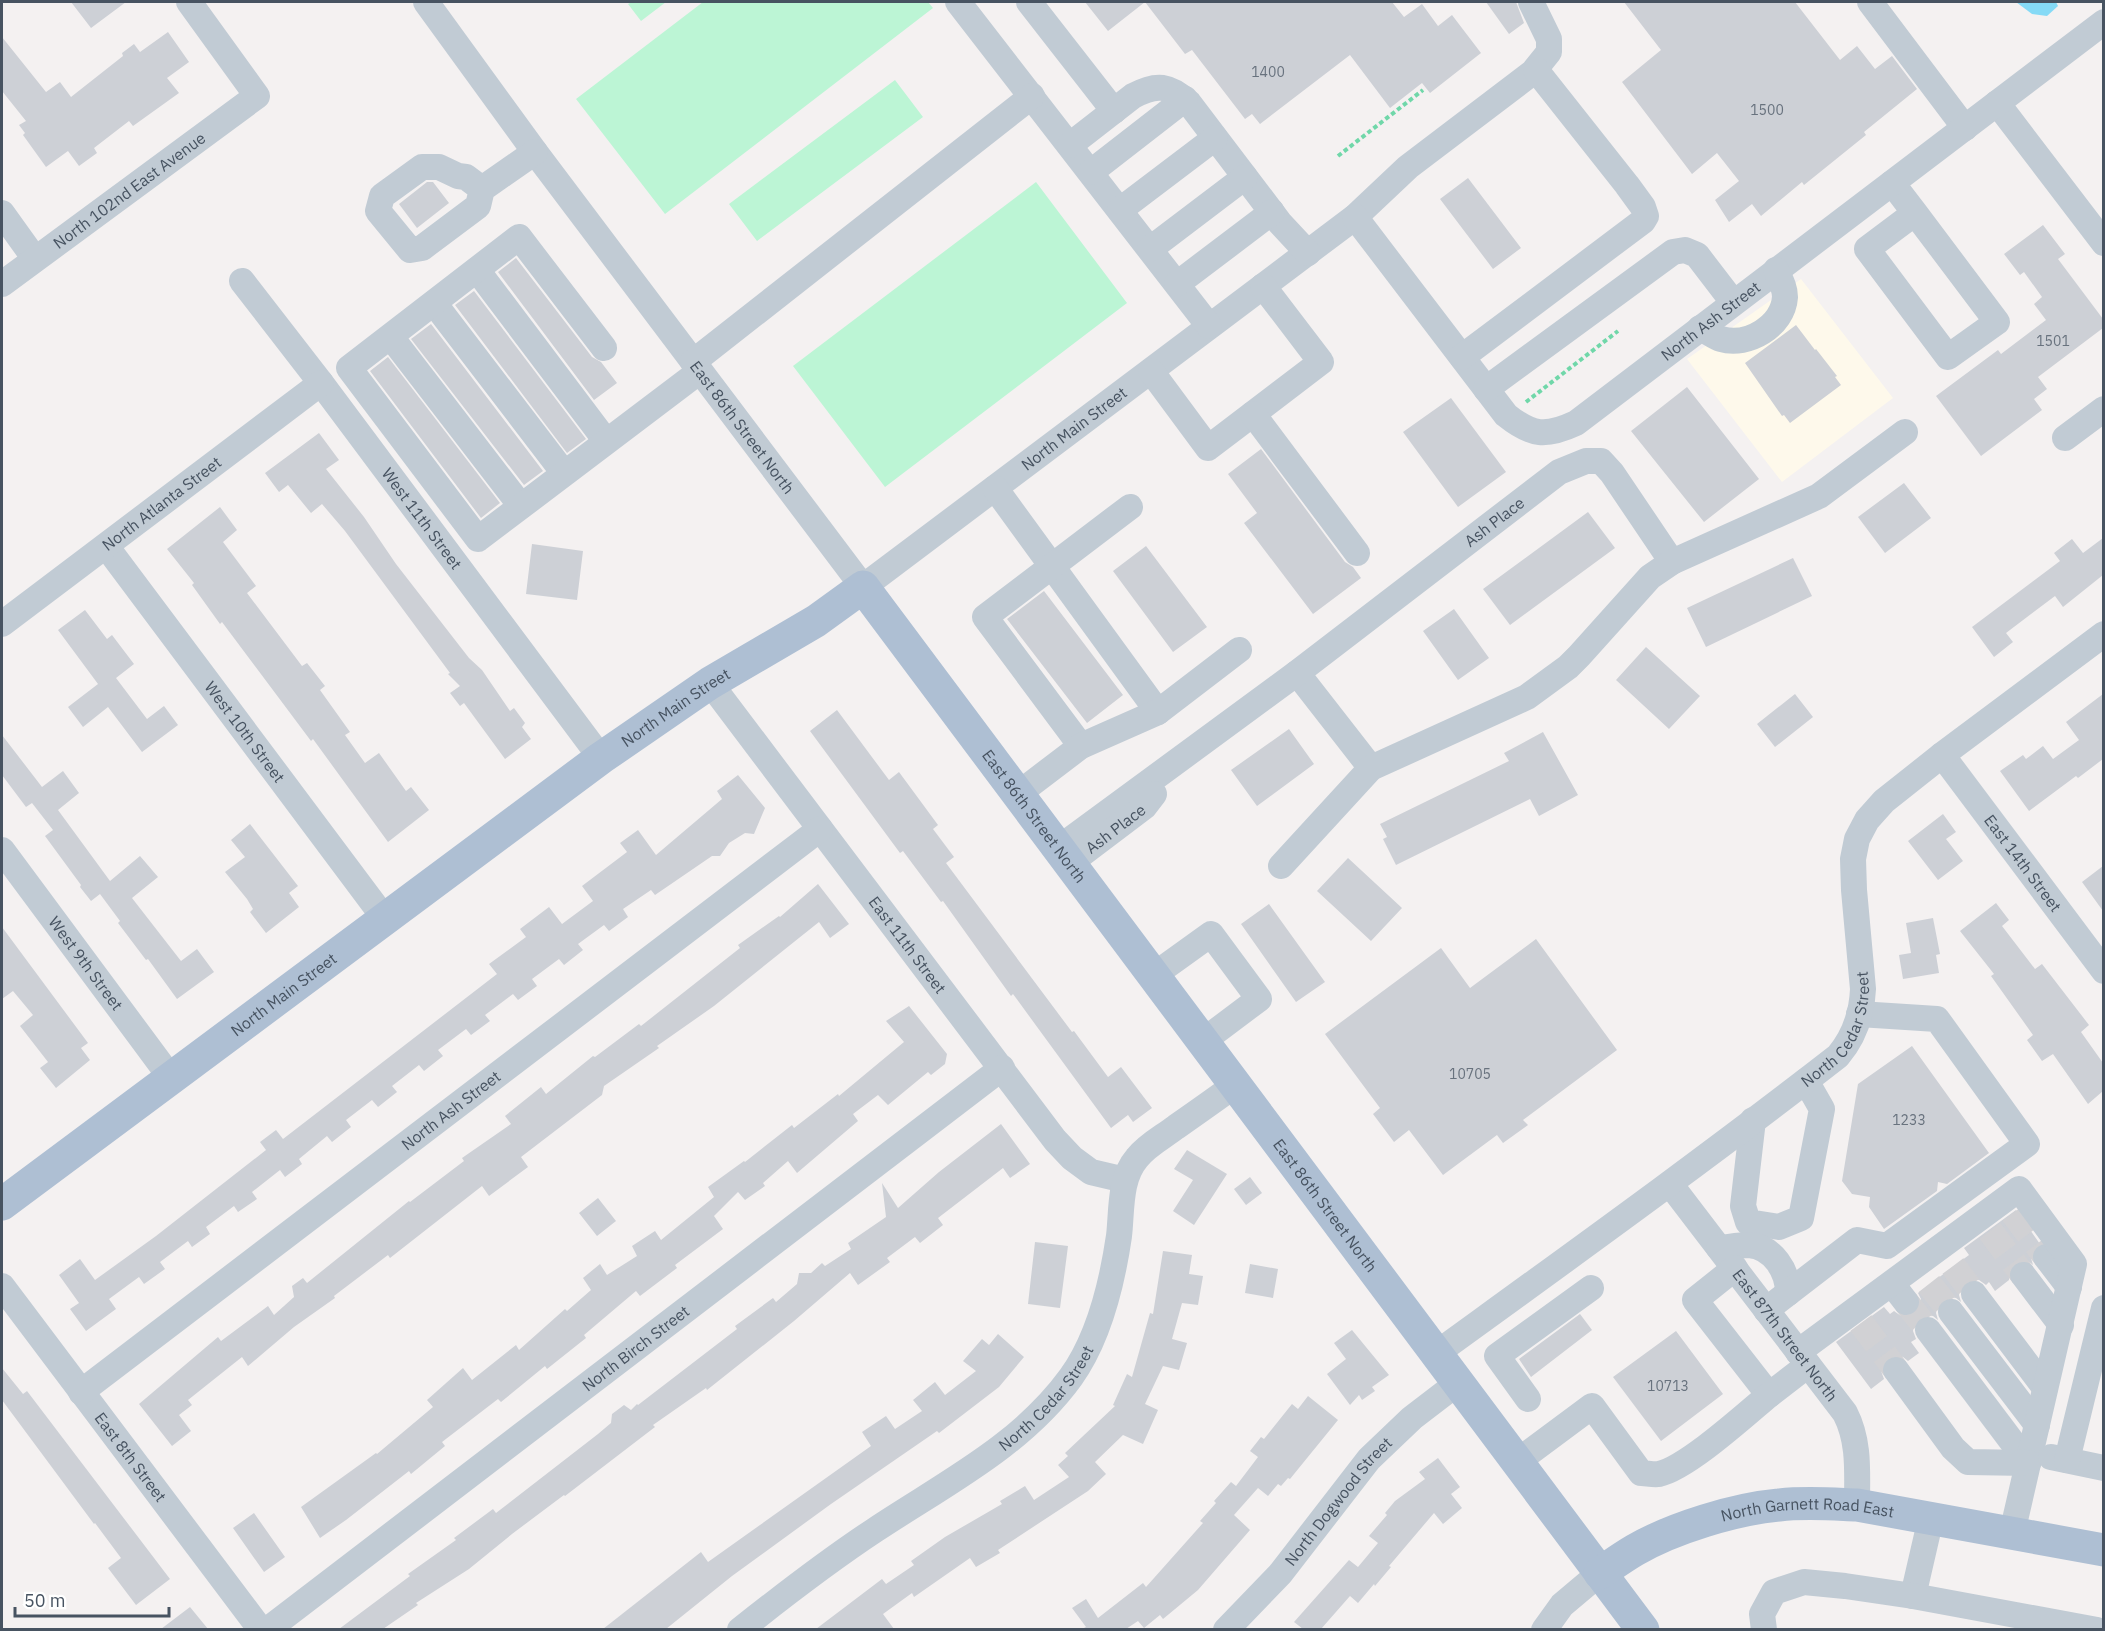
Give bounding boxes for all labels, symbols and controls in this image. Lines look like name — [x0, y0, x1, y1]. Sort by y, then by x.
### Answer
house number: 1400 — [1251, 63, 1285, 81]
house number: 1500 — [1750, 101, 1784, 119]
street label: North 102nd East Avenue — [49, 127, 209, 253]
street label: North Ash Street — [1657, 277, 1764, 365]
house number: 1501 — [2036, 332, 2070, 350]
street label: East 86th Street North — [686, 357, 799, 498]
street label: North Main Street — [1017, 382, 1131, 475]
street label: North Atlanta Street — [98, 452, 225, 555]
street label: West 11th Street — [378, 464, 466, 573]
street label: Ash Place — [1460, 492, 1528, 551]
street label: North Main Street — [617, 664, 734, 751]
street label: West 10th Street — [201, 677, 289, 786]
street label: East 86th Street North — [978, 746, 1091, 887]
street label: Ash Place — [1081, 799, 1150, 858]
street label: East 14th Street — [1980, 810, 2066, 916]
street label: East 11th Street — [865, 892, 951, 997]
street label: West 9th Street — [45, 912, 127, 1014]
street label: North Main Street — [227, 948, 340, 1040]
street label: North Cedar Street — [1797, 970, 1873, 1091]
house number: 10705 — [1449, 1065, 1491, 1083]
street label: North Ash Street — [397, 1066, 505, 1154]
house number: 1233 — [1892, 1111, 1926, 1129]
street label: East 86th Street North — [1269, 1135, 1382, 1276]
street label: East 87th Street North — [1728, 1265, 1842, 1405]
street label: North Birch Street — [578, 1301, 693, 1396]
street label: North Cedar Street — [994, 1342, 1098, 1455]
house number: 10713 — [1647, 1377, 1689, 1395]
street label: East 8th Street — [91, 1408, 171, 1506]
street label: North Dogwood Street — [1280, 1433, 1396, 1570]
street label: North Garnett Road East — [1719, 1493, 1896, 1526]
scale bar — [15, 1580, 170, 1618]
text: 50 m — [24, 1589, 66, 1612]

